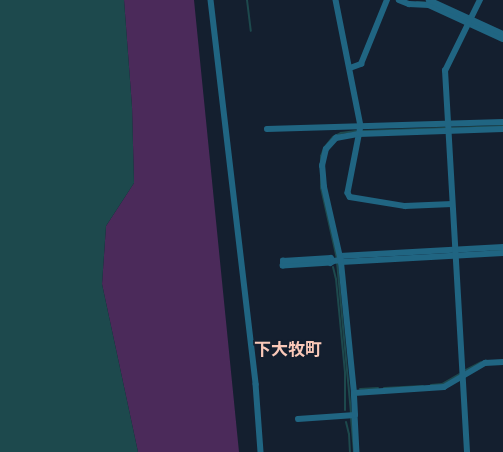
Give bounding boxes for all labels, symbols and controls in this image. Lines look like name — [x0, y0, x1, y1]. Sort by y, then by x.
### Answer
district label: 下大牧町 — [254, 339, 322, 359]

